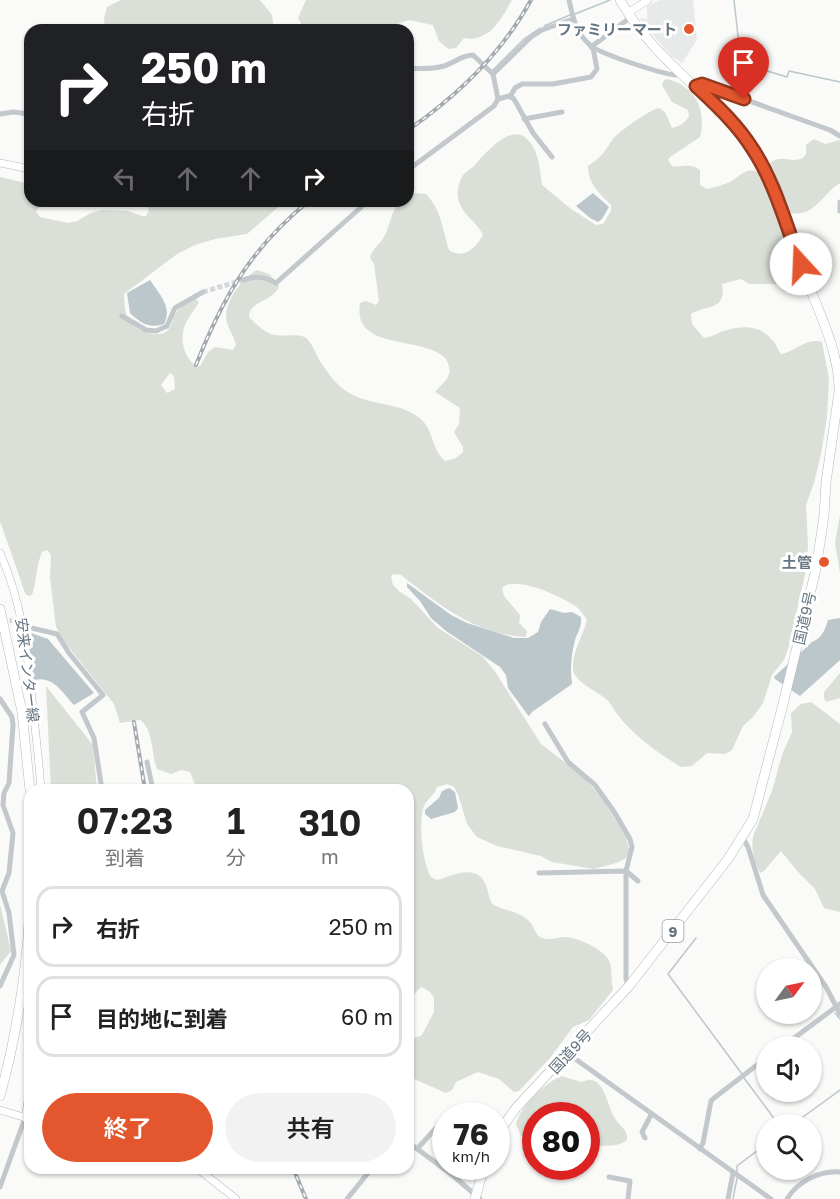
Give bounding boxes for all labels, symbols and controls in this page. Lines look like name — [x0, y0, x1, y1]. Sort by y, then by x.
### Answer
place label: ファミリーマート — [557, 20, 677, 38]
marker: ファミリーマート — [682, 22, 696, 36]
pin — [718, 37, 769, 99]
text: 250 m — [141, 42, 267, 92]
icon: arrive — [727, 46, 760, 79]
icon: right — [42, 48, 120, 126]
text: 右折 — [141, 98, 195, 130]
icon: left — [108, 162, 141, 195]
icon: ahead — [171, 162, 204, 195]
icon: ahead — [234, 162, 267, 195]
icon: right — [297, 162, 330, 195]
position arrow — [769, 232, 833, 296]
place label: 土管 — [782, 553, 812, 571]
marker: 土管 — [817, 555, 831, 569]
street label: 国道9号 — [789, 590, 819, 646]
street label: 安来インター線 — [13, 617, 43, 723]
text: 07:23 — [77, 799, 173, 842]
text: 1 — [227, 799, 245, 842]
text: 310 — [299, 801, 361, 844]
text: m — [321, 844, 339, 868]
text: 到着 — [105, 845, 145, 869]
text: 分 — [226, 845, 246, 869]
icon: right — [45, 910, 78, 943]
text: 250 m — [329, 913, 393, 940]
text: 右折 — [96, 915, 140, 942]
road number: 9 — [662, 920, 684, 942]
north arrow — [756, 958, 822, 1024]
map controls — [756, 958, 822, 1180]
icon: arrive — [45, 1000, 78, 1033]
text: 60 m — [341, 1003, 393, 1030]
text: 目的地に到着 — [96, 1005, 228, 1032]
street label: 国道9号 — [545, 1025, 595, 1077]
button: sound — [756, 1036, 822, 1102]
button: 終了 — [42, 1093, 213, 1162]
button: 共有 — [225, 1093, 396, 1162]
speed limit sign: 80 — [522, 1102, 600, 1180]
button: search — [756, 1114, 822, 1180]
text: 76 — [453, 1116, 489, 1152]
text: km/h — [452, 1147, 490, 1165]

